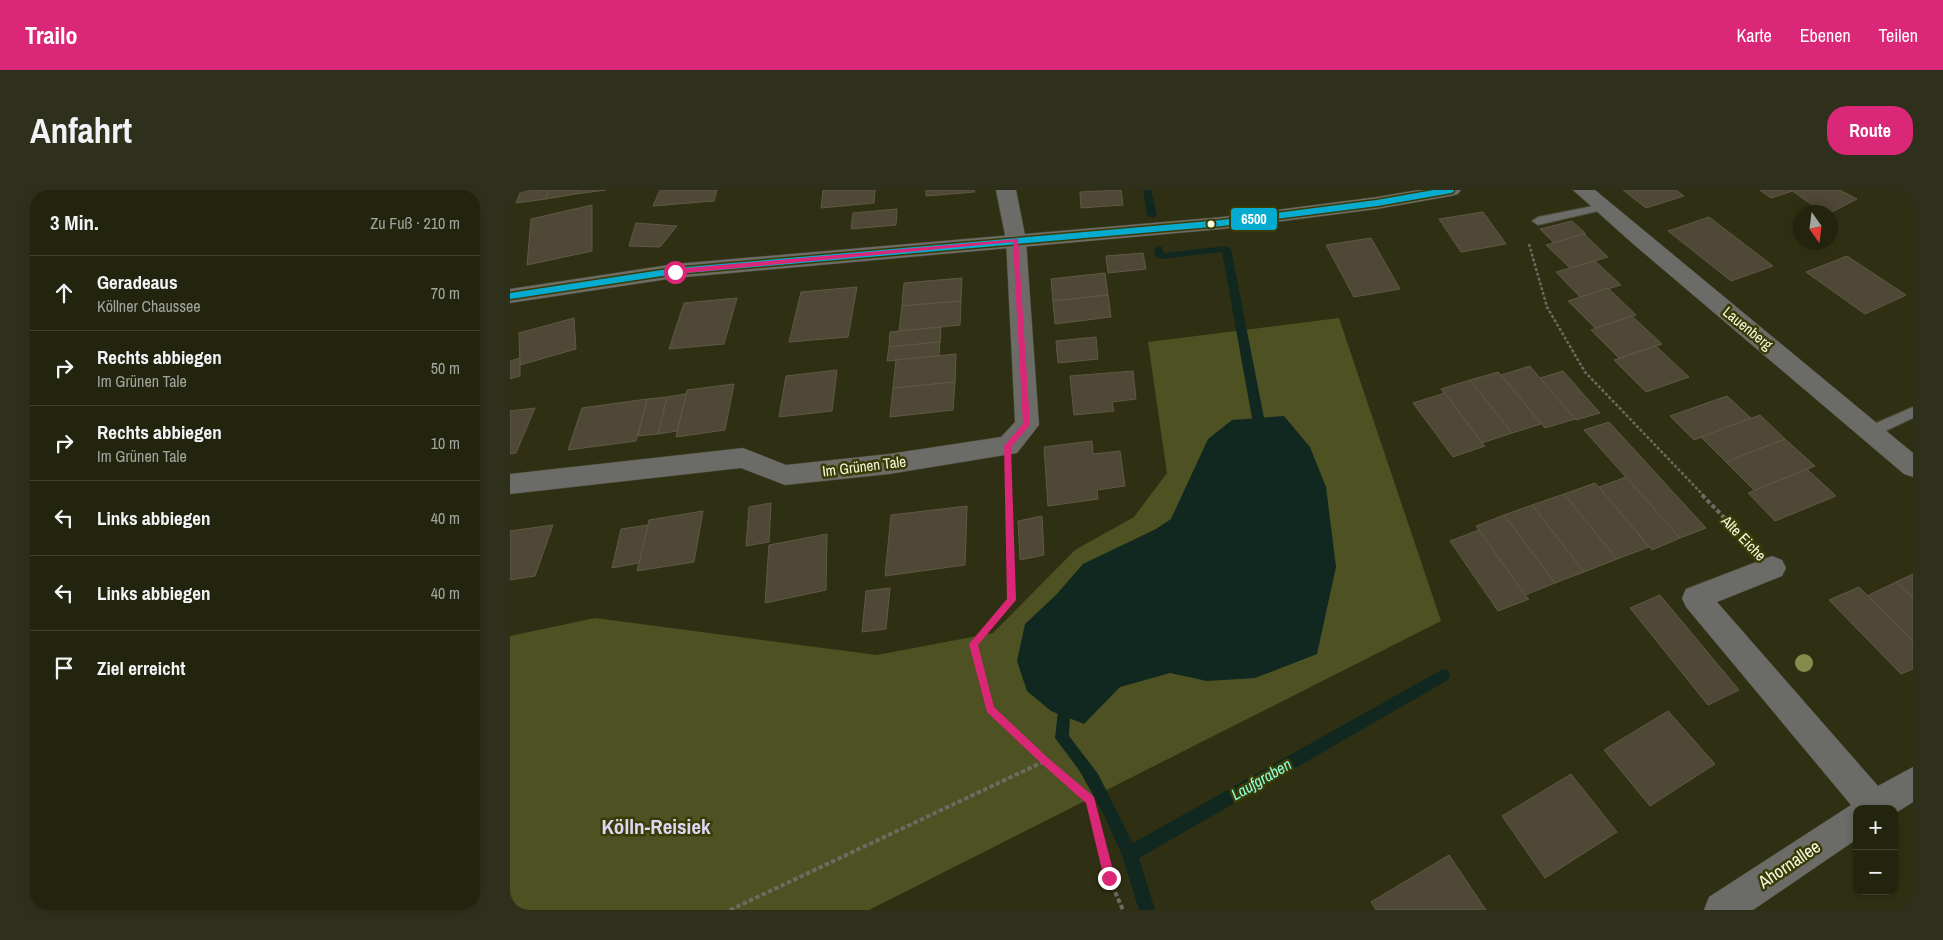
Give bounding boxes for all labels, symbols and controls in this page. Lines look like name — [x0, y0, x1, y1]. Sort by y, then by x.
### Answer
text: Trailo — [25, 19, 78, 51]
text: Karte — [1736, 23, 1772, 48]
text: Ebenen — [1800, 23, 1851, 48]
text: Teilen — [1879, 23, 1918, 48]
button: Route — [1827, 106, 1913, 155]
text: Anfahrt — [30, 107, 132, 154]
north arrow — [1793, 205, 1838, 250]
line badge: 6500 — [1230, 207, 1278, 231]
text: 3 Min. — [50, 208, 99, 237]
text: 6500 — [1241, 210, 1267, 228]
text: Zu Fuß · 210 m — [370, 212, 460, 234]
unlabelled marker — [1206, 219, 1216, 229]
route start — [664, 261, 687, 284]
text: Geradeaus — [97, 269, 178, 295]
icon: ahead — [50, 279, 78, 307]
text: 70 m — [431, 282, 460, 304]
text: Köllner Chaussee — [97, 295, 201, 317]
street label: Lauenberg — [1719, 301, 1778, 355]
text: Rechts abbiegen — [97, 344, 222, 370]
icon: right — [50, 354, 78, 382]
text: 50 m — [431, 357, 460, 379]
text: Im Grünen Tale — [97, 370, 187, 392]
text: Rechts abbiegen — [97, 419, 222, 445]
icon: right — [50, 429, 78, 457]
text: 10 m — [431, 432, 460, 454]
text: Im Grünen Tale — [97, 445, 187, 467]
street label: Im Grünen Tale — [821, 450, 907, 482]
icon: left — [50, 504, 78, 532]
text: Links abbiegen — [97, 505, 210, 531]
text: 40 m — [431, 507, 460, 529]
street label: Alte Eiche — [1716, 510, 1771, 566]
icon: left — [50, 579, 78, 607]
text: Links abbiegen — [97, 580, 210, 606]
text: 40 m — [431, 582, 460, 604]
icon: arrive — [50, 654, 78, 682]
text: Ziel erreicht — [97, 655, 185, 681]
water label: Laufgraben — [1227, 753, 1295, 805]
map controls — [1853, 805, 1898, 895]
button: + — [1853, 805, 1898, 850]
district label: Kölln-Reisiek — [601, 812, 711, 841]
street label: Ahornallee — [1752, 834, 1825, 895]
button: − — [1853, 850, 1898, 895]
route end — [1098, 867, 1121, 890]

